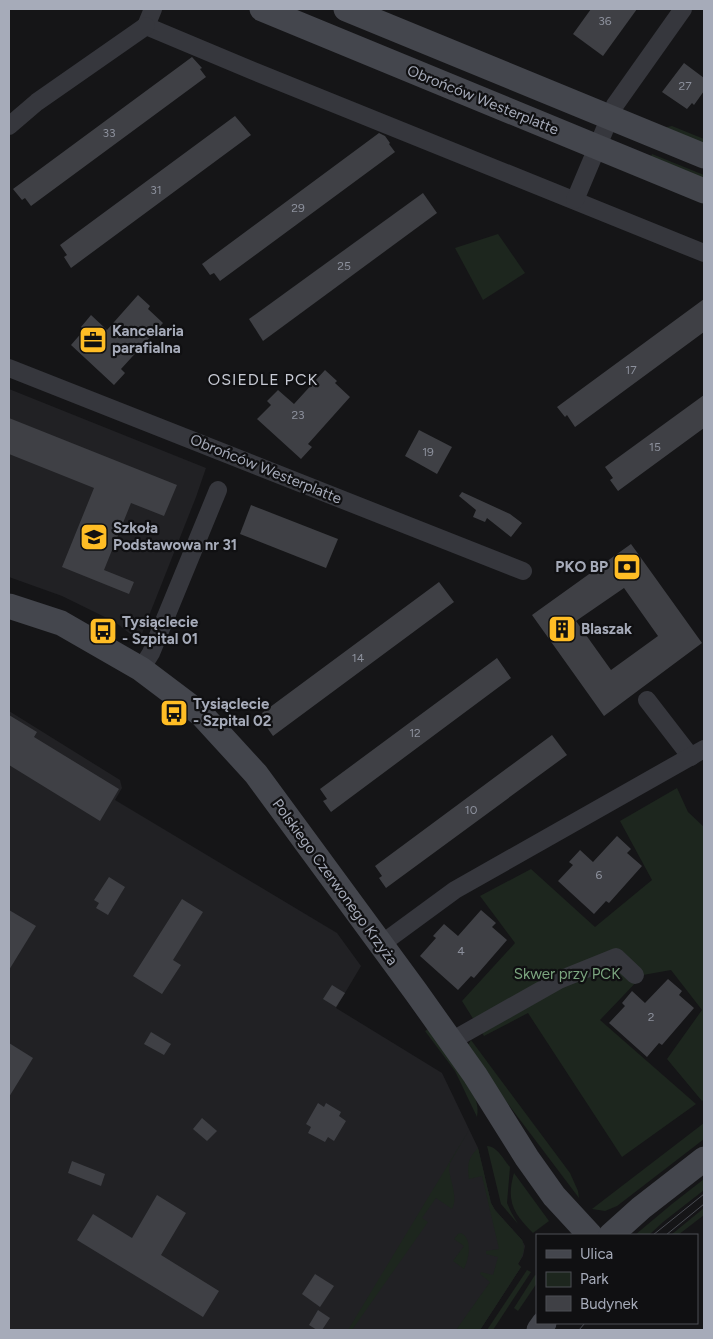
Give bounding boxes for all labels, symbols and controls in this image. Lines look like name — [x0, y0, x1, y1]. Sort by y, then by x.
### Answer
house number: 36 — [598, 14, 612, 28]
street label: Obrońców Westerplatte — [405, 61, 561, 139]
house number: 27 — [678, 79, 692, 93]
house number: 33 — [102, 126, 116, 140]
house number: 31 — [150, 183, 162, 197]
house number: 29 — [291, 201, 305, 215]
house number: 25 — [337, 259, 351, 273]
place label: Kancelaria parafialna — [112, 322, 184, 357]
office icon: Kancelaria parafialna — [78, 325, 108, 355]
house number: 17 — [625, 363, 637, 377]
district label: OSIEDLE PCK — [208, 370, 318, 389]
house number: 23 — [291, 408, 305, 422]
street label: Obrońców Westerplatte — [188, 430, 344, 508]
house number: 15 — [649, 440, 661, 454]
house number: 19 — [422, 445, 434, 459]
place label: Szkoła Podstawowa nr 31 — [113, 519, 237, 554]
school or university icon: Szkoła Podstawowa nr 31 — [79, 522, 109, 552]
bank icon: PKO BP — [612, 552, 642, 582]
place label: PKO BP — [555, 558, 608, 576]
place label: Tysiąclecie - Szpital 01 — [122, 613, 199, 648]
building icon: Blaszak — [547, 614, 577, 644]
bus stop icon: Tysiąclecie - Szpital 01 — [88, 616, 118, 646]
place label: Blaszak — [581, 620, 632, 638]
house number: 14 — [352, 651, 365, 665]
place label: Tysiąclecie - Szpital 02 — [193, 695, 272, 730]
bus stop icon: Tysiąclecie - Szpital 02 — [159, 698, 189, 728]
house number: 12 — [409, 726, 421, 740]
street label: Polskiego Czerwonego Krzyża — [268, 795, 402, 969]
house number: 10 — [465, 803, 478, 817]
house number: 6 — [596, 868, 603, 882]
house number: 4 — [457, 944, 465, 958]
park label: Skwer przy PCK — [514, 965, 621, 983]
house number: 2 — [648, 1010, 654, 1024]
legend — [536, 1234, 698, 1324]
text: Ulica — [580, 1245, 613, 1263]
text: Park — [580, 1270, 609, 1288]
text: Budynek — [580, 1295, 639, 1313]

